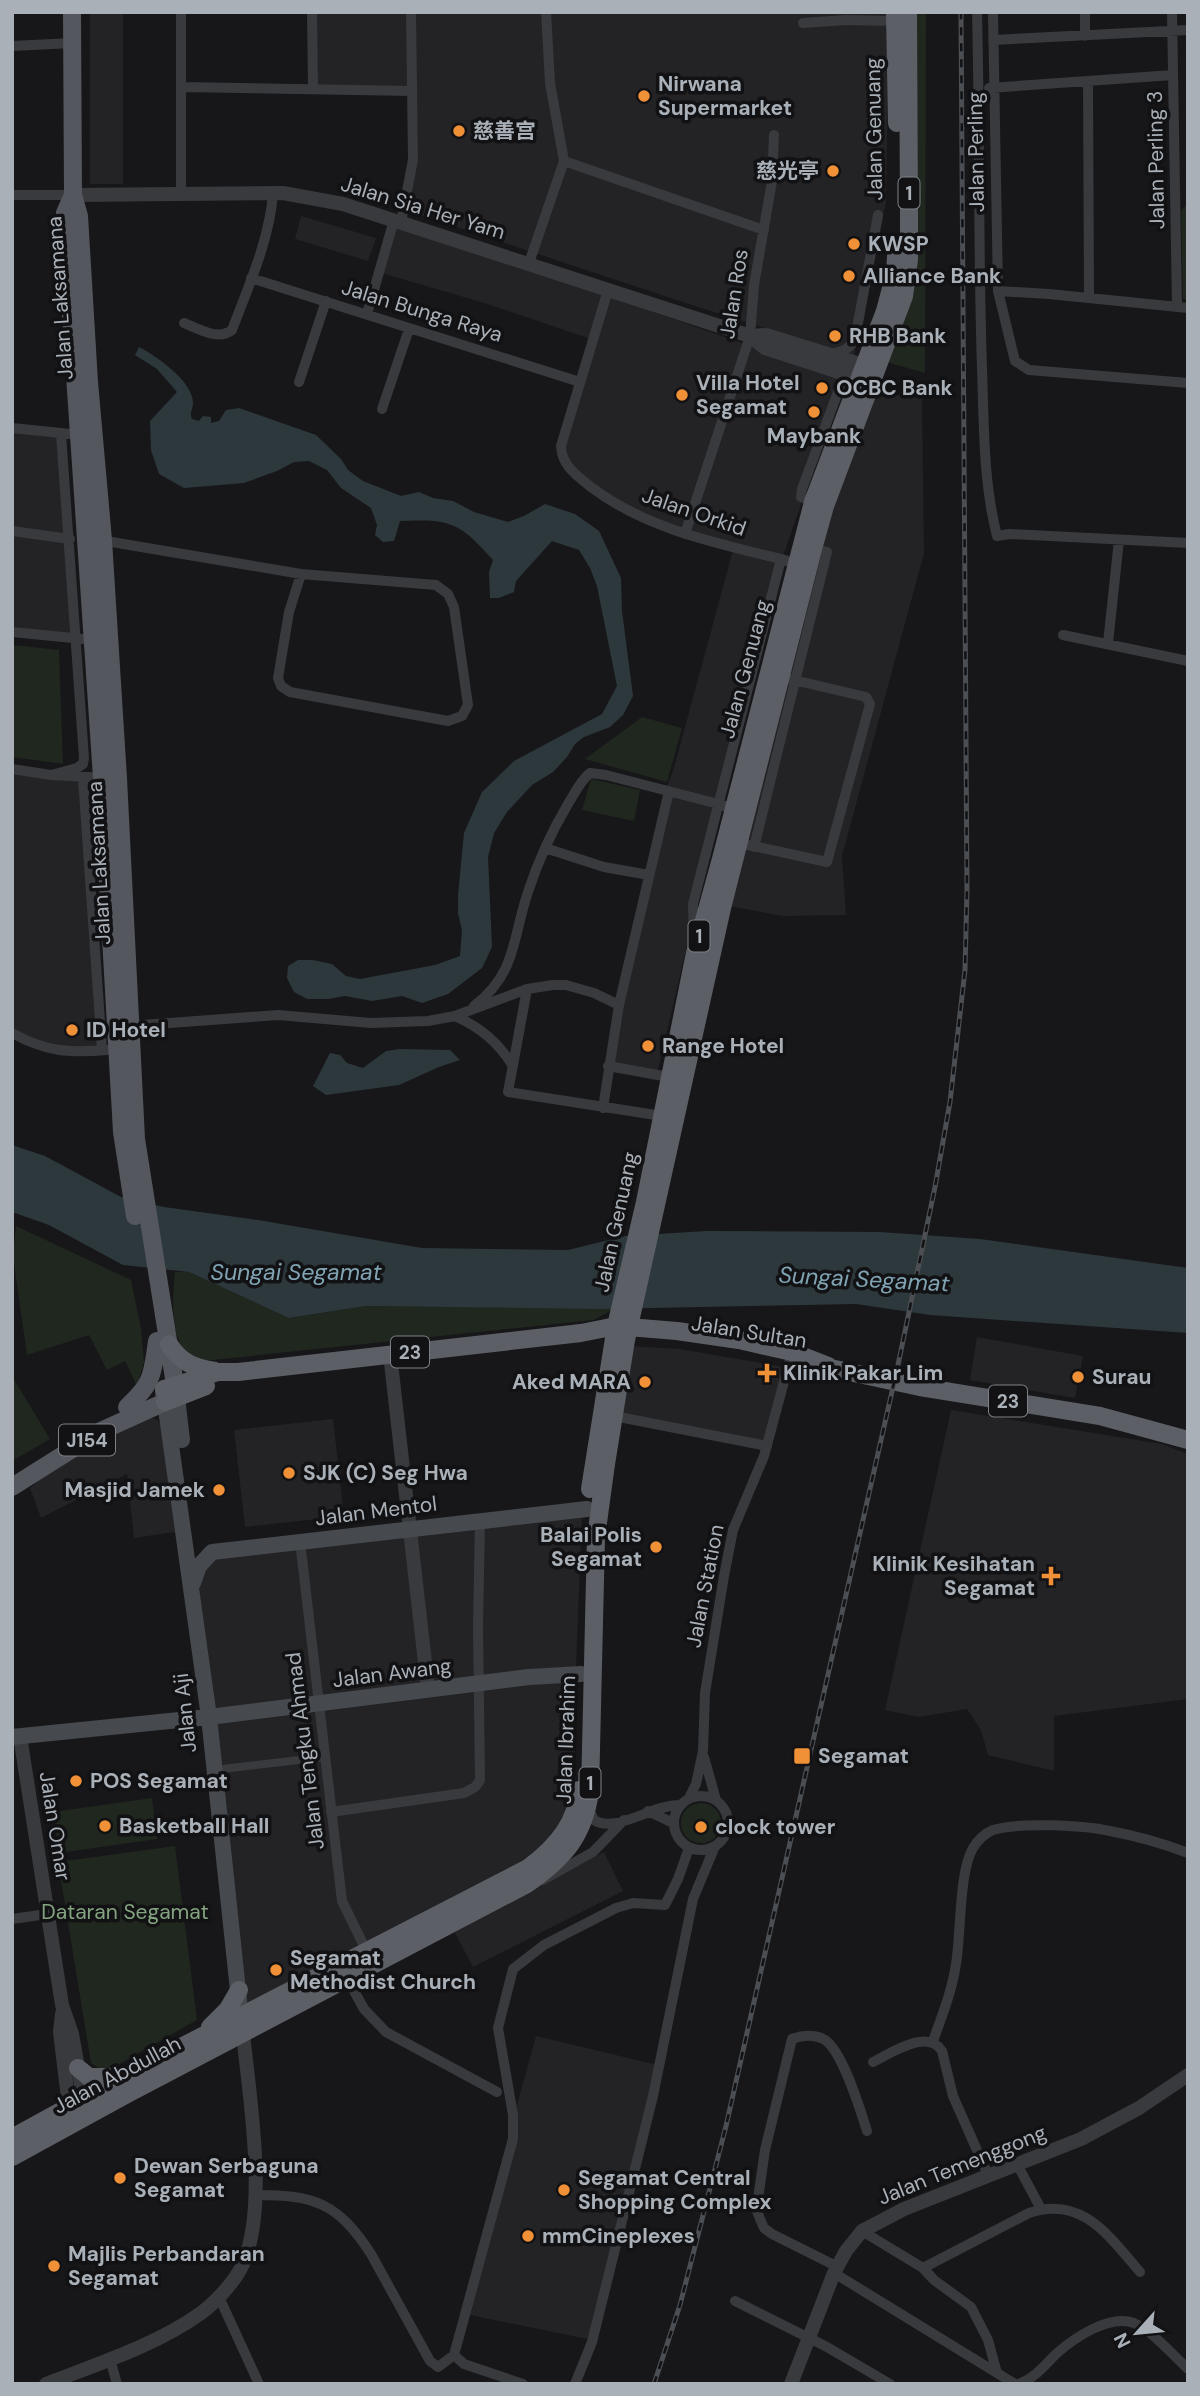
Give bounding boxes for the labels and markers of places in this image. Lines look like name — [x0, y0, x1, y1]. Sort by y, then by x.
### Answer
place label: Nirwana Supermarket — [658, 70, 792, 122]
marker: Nirwana Supermarket — [636, 88, 652, 104]
place label: 慈善宫 — [473, 117, 536, 145]
marker: 慈善宫 — [451, 123, 467, 139]
place label: 慈光亭 — [756, 157, 819, 185]
marker: 慈光亭 — [825, 163, 841, 179]
place label: KWSP — [868, 230, 929, 258]
marker: KWSP — [846, 236, 862, 252]
place label: Alliance Bank — [863, 262, 1001, 290]
marker: Alliance Bank — [841, 268, 857, 284]
place label: RHB Bank — [849, 322, 946, 350]
marker: RHB Bank — [827, 328, 843, 344]
place label: Villa Hotel Segamat — [696, 369, 800, 421]
place label: OCBC Bank — [836, 374, 953, 402]
marker: OCBC Bank — [814, 380, 830, 396]
marker: Villa Hotel Segamat — [674, 387, 690, 403]
marker: Maybank — [806, 404, 822, 420]
place label: Maybank — [767, 422, 861, 450]
place label: ID Hotel — [86, 1016, 166, 1044]
marker: ID Hotel — [64, 1022, 80, 1038]
place label: Range Hotel — [662, 1032, 784, 1060]
marker: Range Hotel — [640, 1038, 656, 1054]
place label: Klinik Pakar Lim — [783, 1359, 943, 1387]
marker: Klinik Pakar Lim — [757, 1363, 777, 1383]
place label: Surau — [1092, 1363, 1151, 1391]
place label: Aked MARA — [512, 1368, 631, 1396]
marker: Surau — [1070, 1369, 1086, 1385]
marker: Aked MARA — [637, 1374, 653, 1390]
place label: SJK (C) Seg Hwa — [303, 1459, 468, 1487]
marker: SJK (C) Seg Hwa — [281, 1465, 297, 1481]
place label: Masjid Jamek — [65, 1476, 205, 1504]
marker: Masjid Jamek — [211, 1482, 227, 1498]
place label: Balai Polis Segamat — [540, 1521, 642, 1573]
marker: Balai Polis Segamat — [648, 1539, 664, 1555]
place label: Klinik Kesihatan Segamat — [872, 1550, 1035, 1602]
marker: Klinik Kesihatan Segamat — [1041, 1566, 1061, 1586]
place label: Segamat — [818, 1742, 909, 1770]
marker: Segamat — [792, 1746, 812, 1766]
place label: POS Segamat — [90, 1767, 228, 1795]
marker: POS Segamat — [68, 1773, 84, 1789]
place label: Basketball Hall — [119, 1812, 269, 1840]
place label: clock tower — [715, 1813, 836, 1841]
marker: Basketball Hall — [97, 1818, 113, 1834]
marker: clock tower — [693, 1819, 709, 1835]
place label: Segamat Methodist Church — [290, 1944, 476, 1996]
marker: Segamat Methodist Church — [268, 1962, 284, 1978]
place label: Dewan Serbaguna Segamat — [134, 2152, 319, 2204]
place label: Segamat Central Shopping Complex — [578, 2164, 771, 2216]
marker: Dewan Serbaguna Segamat — [112, 2170, 128, 2186]
marker: Segamat Central Shopping Complex — [556, 2182, 572, 2198]
place label: mmCineplexes — [542, 2222, 695, 2250]
marker: mmCineplexes — [520, 2228, 536, 2244]
place label: Majlis Perbandaran Segamat — [68, 2240, 265, 2292]
marker: Majlis Perbandaran Segamat — [46, 2258, 62, 2274]

